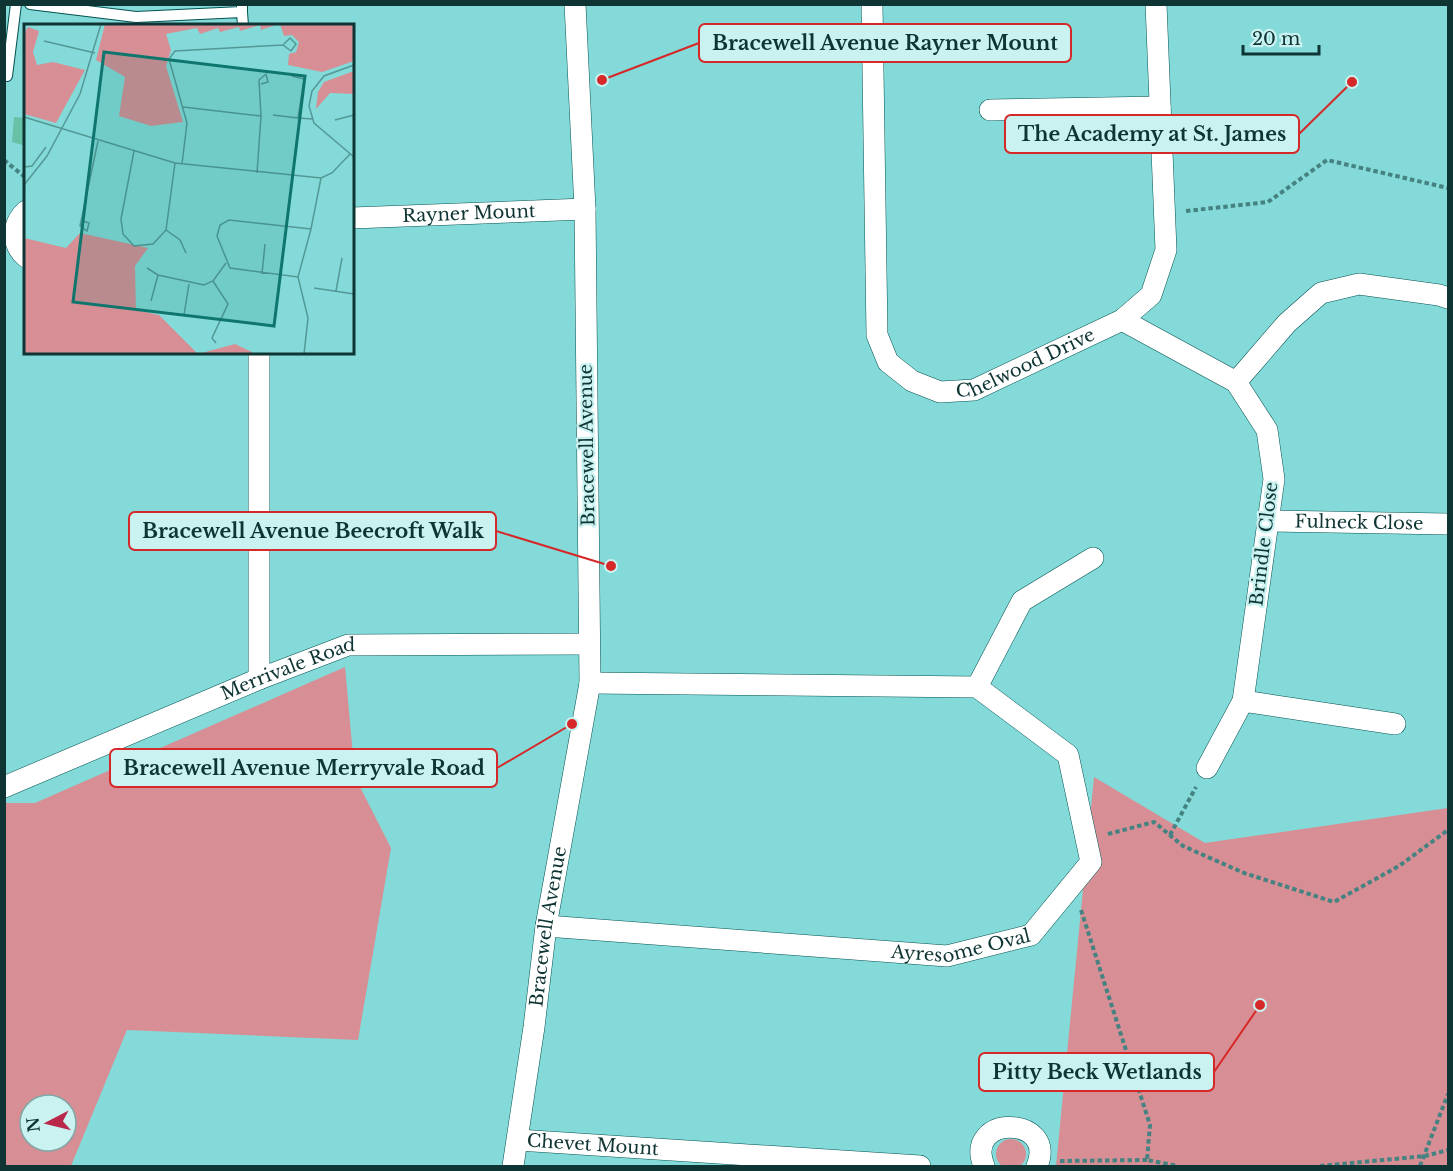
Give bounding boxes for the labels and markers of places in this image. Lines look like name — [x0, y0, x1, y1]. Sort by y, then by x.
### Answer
callout: Bracewell Avenue Rayner Mount — [699, 24, 1071, 62]
callout: The Academy at St. James — [1005, 115, 1299, 153]
callout: Bracewell Avenue Beecroft Walk — [129, 512, 496, 550]
callout: Bracewell Avenue Merryvale Road — [110, 749, 497, 787]
callout: Pitty Beck Wetlands — [979, 1053, 1214, 1091]

